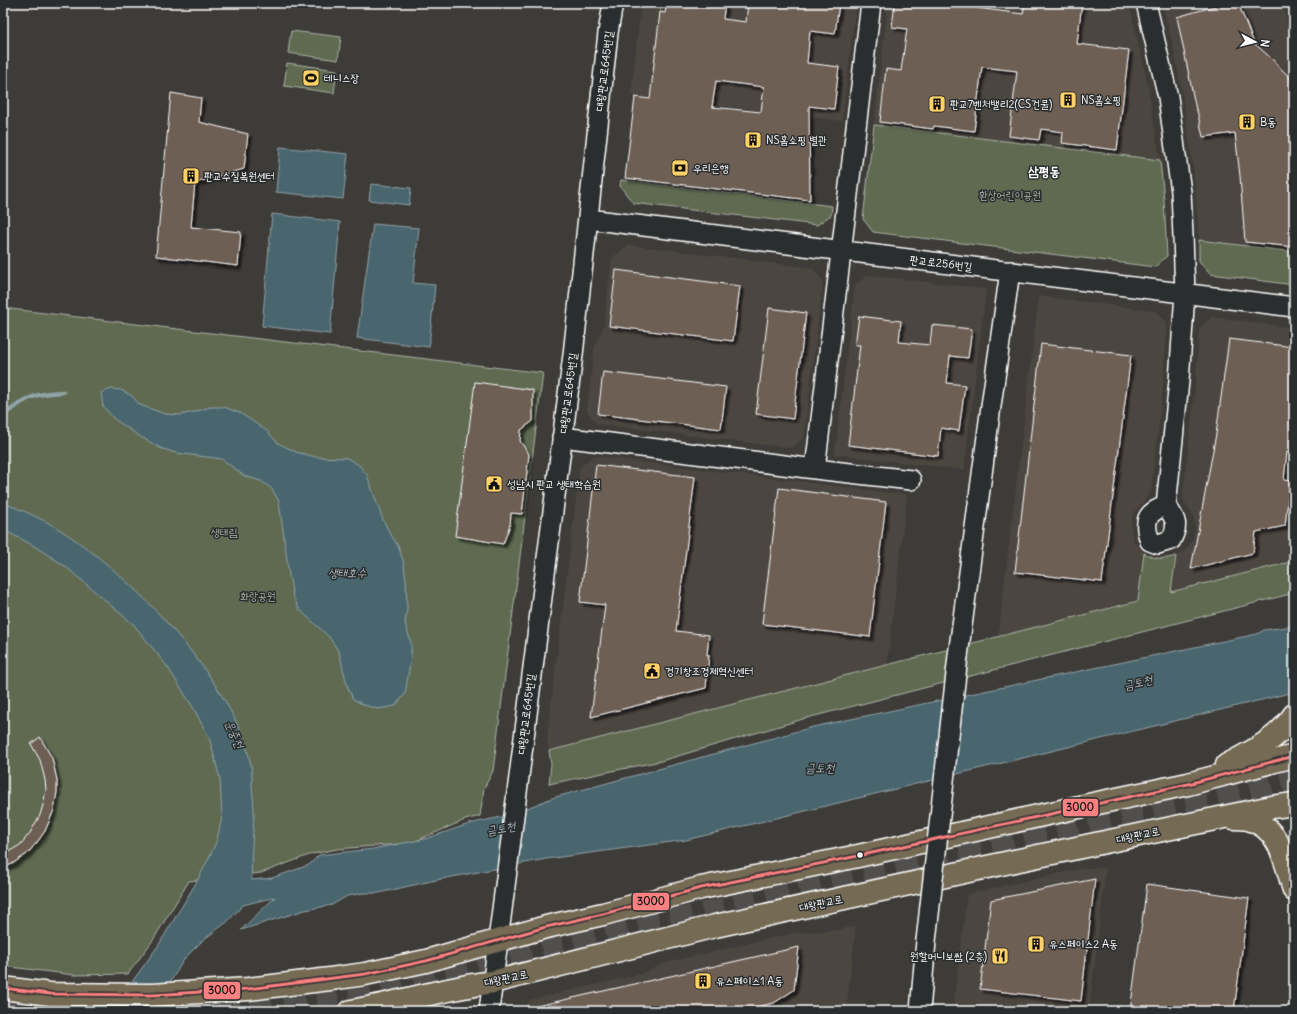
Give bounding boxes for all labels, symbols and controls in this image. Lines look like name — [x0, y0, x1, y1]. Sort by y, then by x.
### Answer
north arrow — [1235, 22, 1275, 62]
street label: 대왕판교로645번길 — [592, 30, 616, 112]
text: N — [1258, 39, 1272, 48]
sports icon: 테니스장 — [301, 68, 321, 88]
place label: 테니스장 — [324, 71, 360, 85]
building icon: NS홈쇼핑 — [1058, 90, 1078, 110]
place label: NS홈쇼핑 — [1081, 93, 1121, 107]
building icon: 판교7벤처밸리2(CS건물) — [927, 94, 947, 114]
place label: 판교7벤처밸리2(CS건물) — [950, 97, 1052, 111]
building icon: B동 — [1237, 112, 1257, 132]
place label: B동 — [1260, 115, 1276, 129]
building icon: NS홈쇼핑 별관 — [743, 130, 763, 150]
place label: NS홈쇼핑 별관 — [766, 133, 827, 147]
bank icon: 우리은행 — [670, 158, 690, 178]
place label: 우리은행 — [693, 161, 729, 175]
district label: 삼평동 — [1027, 163, 1060, 180]
building icon: 판교수질복원센터 — [181, 166, 201, 186]
place label: 판교수질복원센터 — [204, 169, 275, 183]
park label: 환상어린이공원 — [979, 188, 1041, 202]
street label: 판교로256번길 — [909, 252, 973, 274]
street label: 대왕판교로645번길 — [556, 352, 580, 434]
public building icon: 성남시 판교 생태학습원 — [484, 474, 504, 494]
place label: 성남시 판교 생태학습원 — [507, 477, 601, 491]
park label: 생태림 — [211, 525, 237, 539]
water label: 생태호수 — [328, 565, 367, 580]
park label: 화랑공원 — [240, 589, 276, 603]
public building icon: 경기창조경제혁신센터 — [642, 661, 662, 681]
place label: 경기창조경제혁신센터 — [665, 664, 754, 678]
water label: 금토천 — [1122, 671, 1155, 693]
street label: 대왕판교로645번길 — [514, 673, 538, 755]
water label: 운중천 — [222, 718, 248, 752]
water label: 금토천 — [806, 760, 836, 775]
line badge: 3000 — [1062, 798, 1099, 817]
text: 3000 — [1066, 800, 1094, 814]
water label: 금토천 — [485, 818, 518, 838]
street label: 대왕판교로 — [1115, 824, 1161, 846]
unlabelled marker — [855, 850, 865, 860]
line badge: 3000 — [632, 892, 670, 911]
street label: 대왕판교로 — [798, 892, 844, 914]
text: 3000 — [637, 894, 665, 908]
building icon: 유스페이스2 A동 — [1026, 934, 1046, 954]
place label: 유스페이스2 A동 — [1049, 937, 1118, 951]
restaurant icon: 원할머니보쌈 (2층) — [990, 946, 1010, 966]
place label: 원할머니보쌈 (2층) — [910, 949, 987, 963]
street label: 대왕판교로 — [483, 967, 529, 989]
building icon: 유스페이스1 A동 — [693, 971, 713, 991]
place label: 유스페이스1 A동 — [716, 974, 783, 988]
line badge: 3000 — [203, 981, 241, 1000]
text: 3000 — [208, 983, 236, 997]

